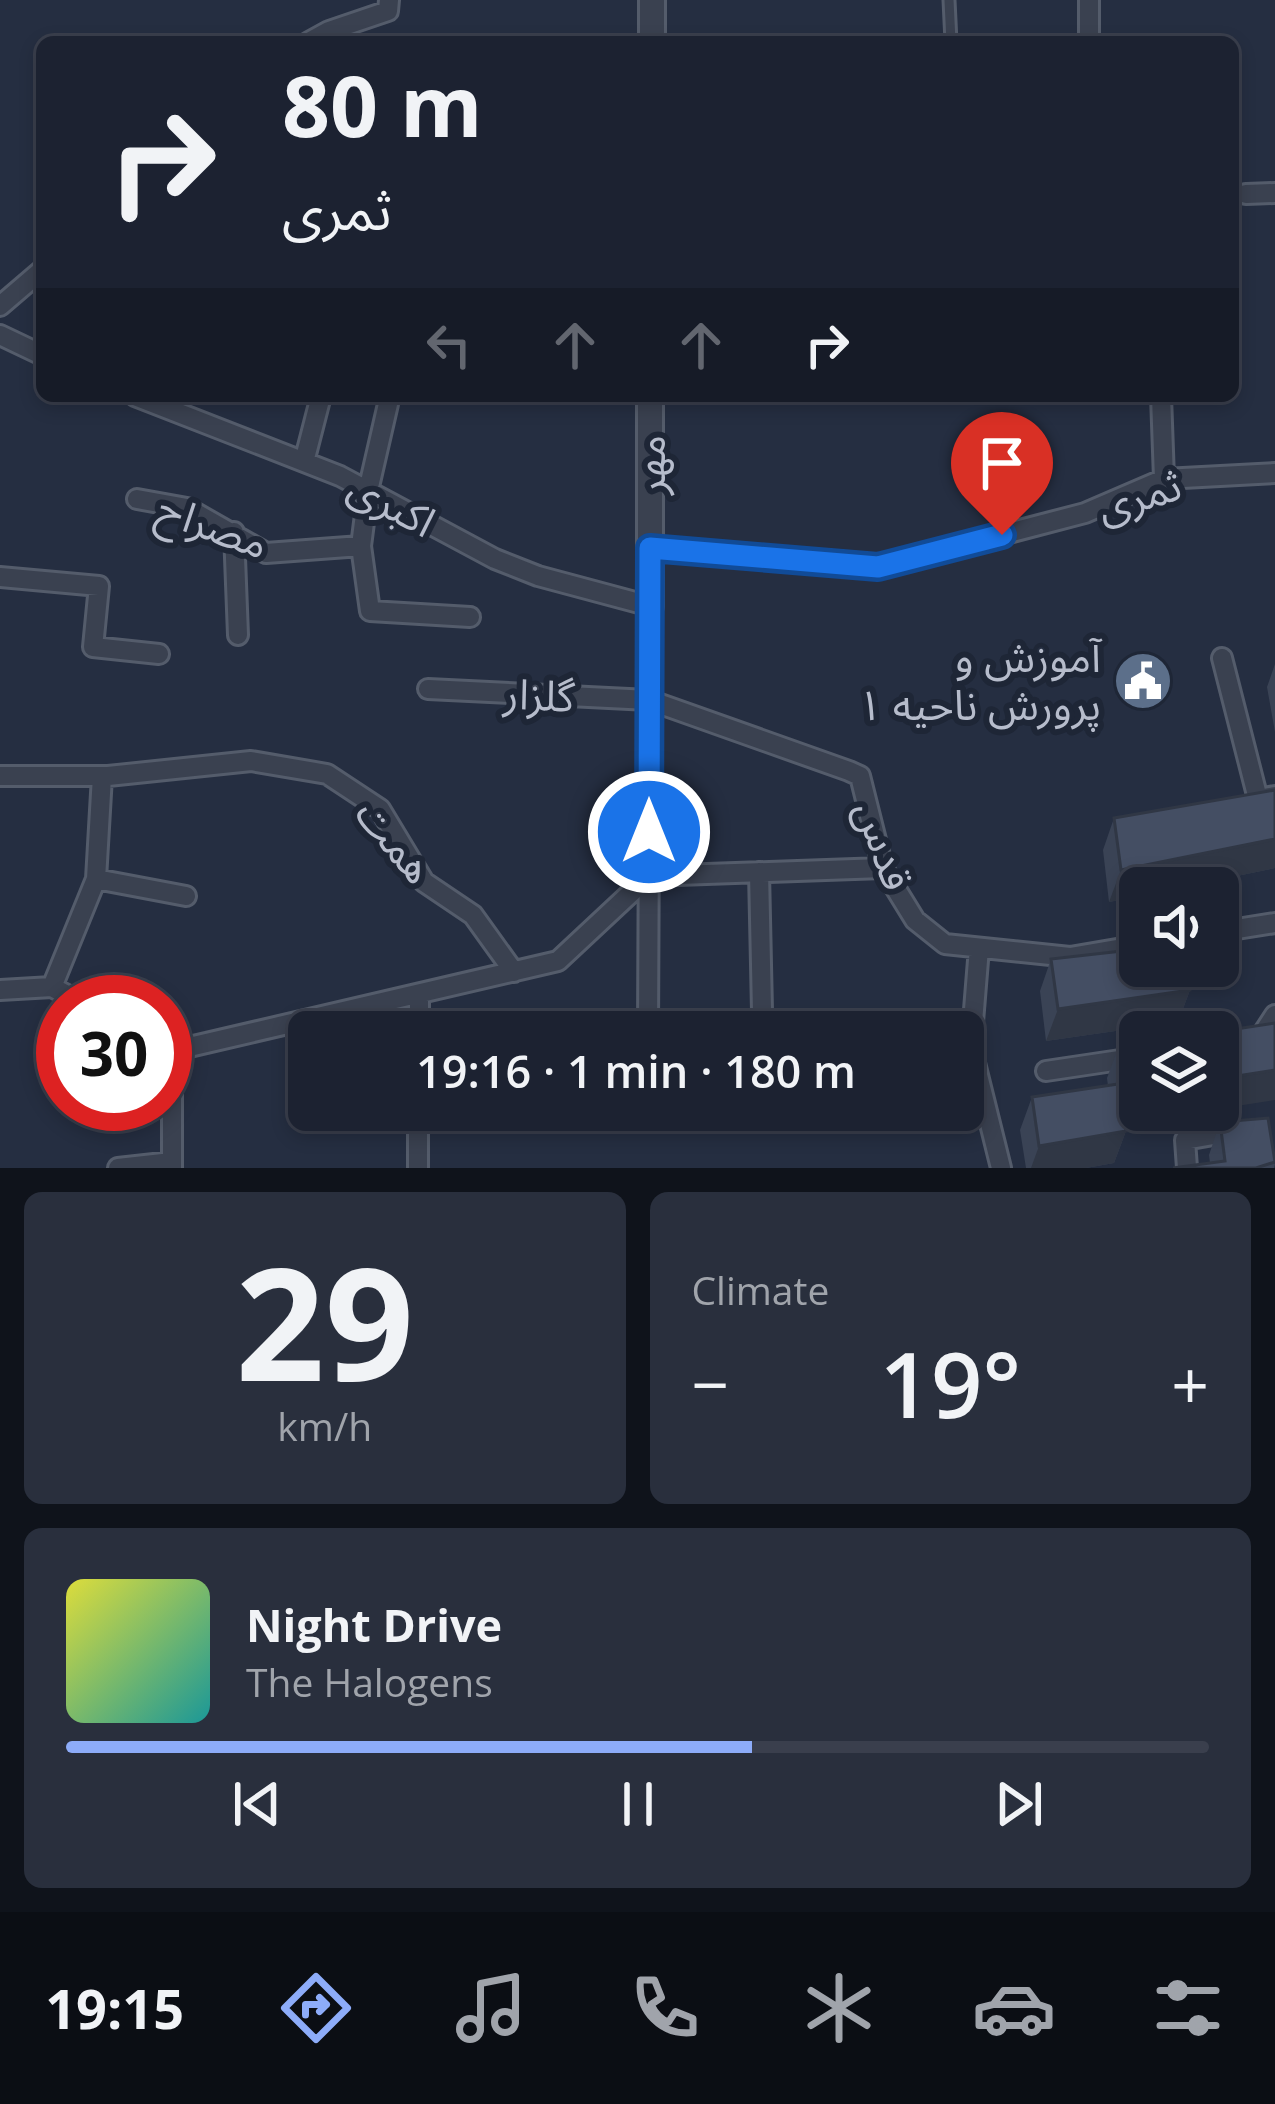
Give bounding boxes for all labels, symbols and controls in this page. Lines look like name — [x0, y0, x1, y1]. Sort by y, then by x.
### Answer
text: 80 m — [282, 47, 482, 162]
icon: right — [84, 84, 240, 240]
text: ثمری — [282, 172, 392, 246]
icon: left — [416, 312, 482, 378]
icon: ahead — [542, 312, 608, 378]
icon: ahead — [668, 312, 734, 378]
icon: right — [794, 312, 860, 378]
pin — [951, 412, 1053, 535]
icon: arrive — [969, 430, 1035, 496]
street label: مهر — [620, 435, 677, 497]
street label: ثمری — [1089, 455, 1188, 534]
street label: اکبری — [339, 456, 446, 549]
street label: مصراح — [148, 478, 277, 576]
place label: آموزش و پرورش ناحیه ۱ — [858, 627, 1103, 732]
public building icon: آموزش و پرورش ناحیه ۱ — [1112, 650, 1174, 712]
street label: گلزار — [500, 663, 577, 724]
position arrow — [586, 769, 712, 895]
street label: همت — [344, 786, 448, 894]
street label: قدس — [843, 792, 928, 897]
map controls — [1119, 867, 1239, 1131]
button: sound — [1119, 867, 1239, 987]
speed limit sign: 30 — [36, 975, 192, 1131]
button: layers — [1119, 1011, 1239, 1131]
text: 19:16 · 1 min · 180 m — [416, 1040, 856, 1101]
text: 29 — [236, 1214, 414, 1427]
text: Climate — [692, 1263, 829, 1316]
text: 19° — [880, 1322, 1021, 1444]
text: − — [692, 1338, 729, 1428]
text: + — [1171, 1338, 1209, 1428]
text: km/h — [277, 1399, 372, 1452]
text: Night Drive — [246, 1594, 502, 1655]
text: The Halogens — [246, 1655, 493, 1708]
icon: previous — [224, 1771, 290, 1837]
icon: pause — [605, 1771, 671, 1837]
icon: next — [986, 1771, 1052, 1837]
icon: directions — [274, 1966, 358, 2050]
icon: music — [449, 1966, 533, 2050]
icon: phone — [623, 1966, 707, 2050]
icon: climate — [797, 1966, 881, 2050]
icon: car — [972, 1966, 1056, 2050]
icon: filters — [1146, 1966, 1230, 2050]
text: 19:15 — [45, 1971, 184, 2045]

